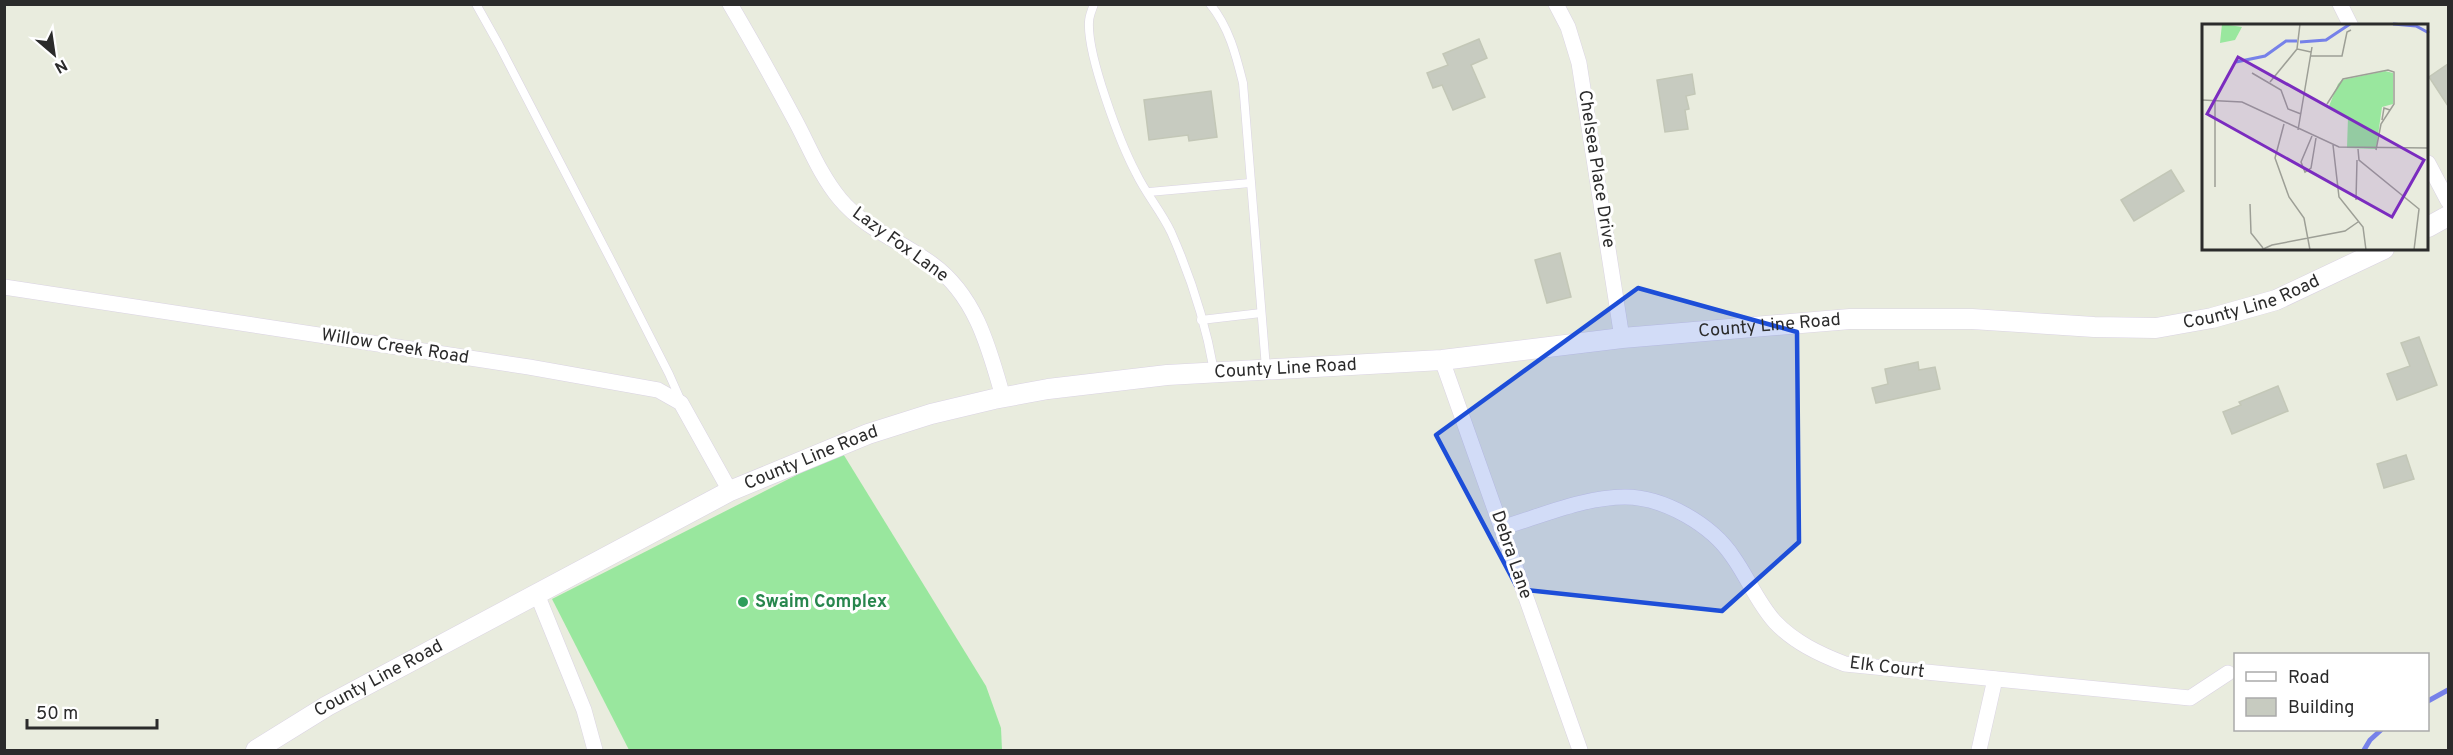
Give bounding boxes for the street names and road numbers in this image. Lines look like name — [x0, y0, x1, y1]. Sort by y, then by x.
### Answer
street label: Chelsea Place Drive — [1572, 88, 1620, 250]
street label: Lazy Fox Lane — [847, 202, 953, 288]
street label: County Line Road — [2181, 270, 2323, 334]
street label: County Line Road — [1697, 308, 1842, 343]
street label: Willow Creek Road — [319, 324, 471, 370]
street label: County Line Road — [1214, 353, 1358, 384]
street label: County Line Road — [741, 420, 881, 495]
street label: Debra Lane — [1485, 508, 1537, 602]
street label: County Line Road — [310, 635, 447, 723]
street label: Elk Court — [1848, 652, 1926, 684]

